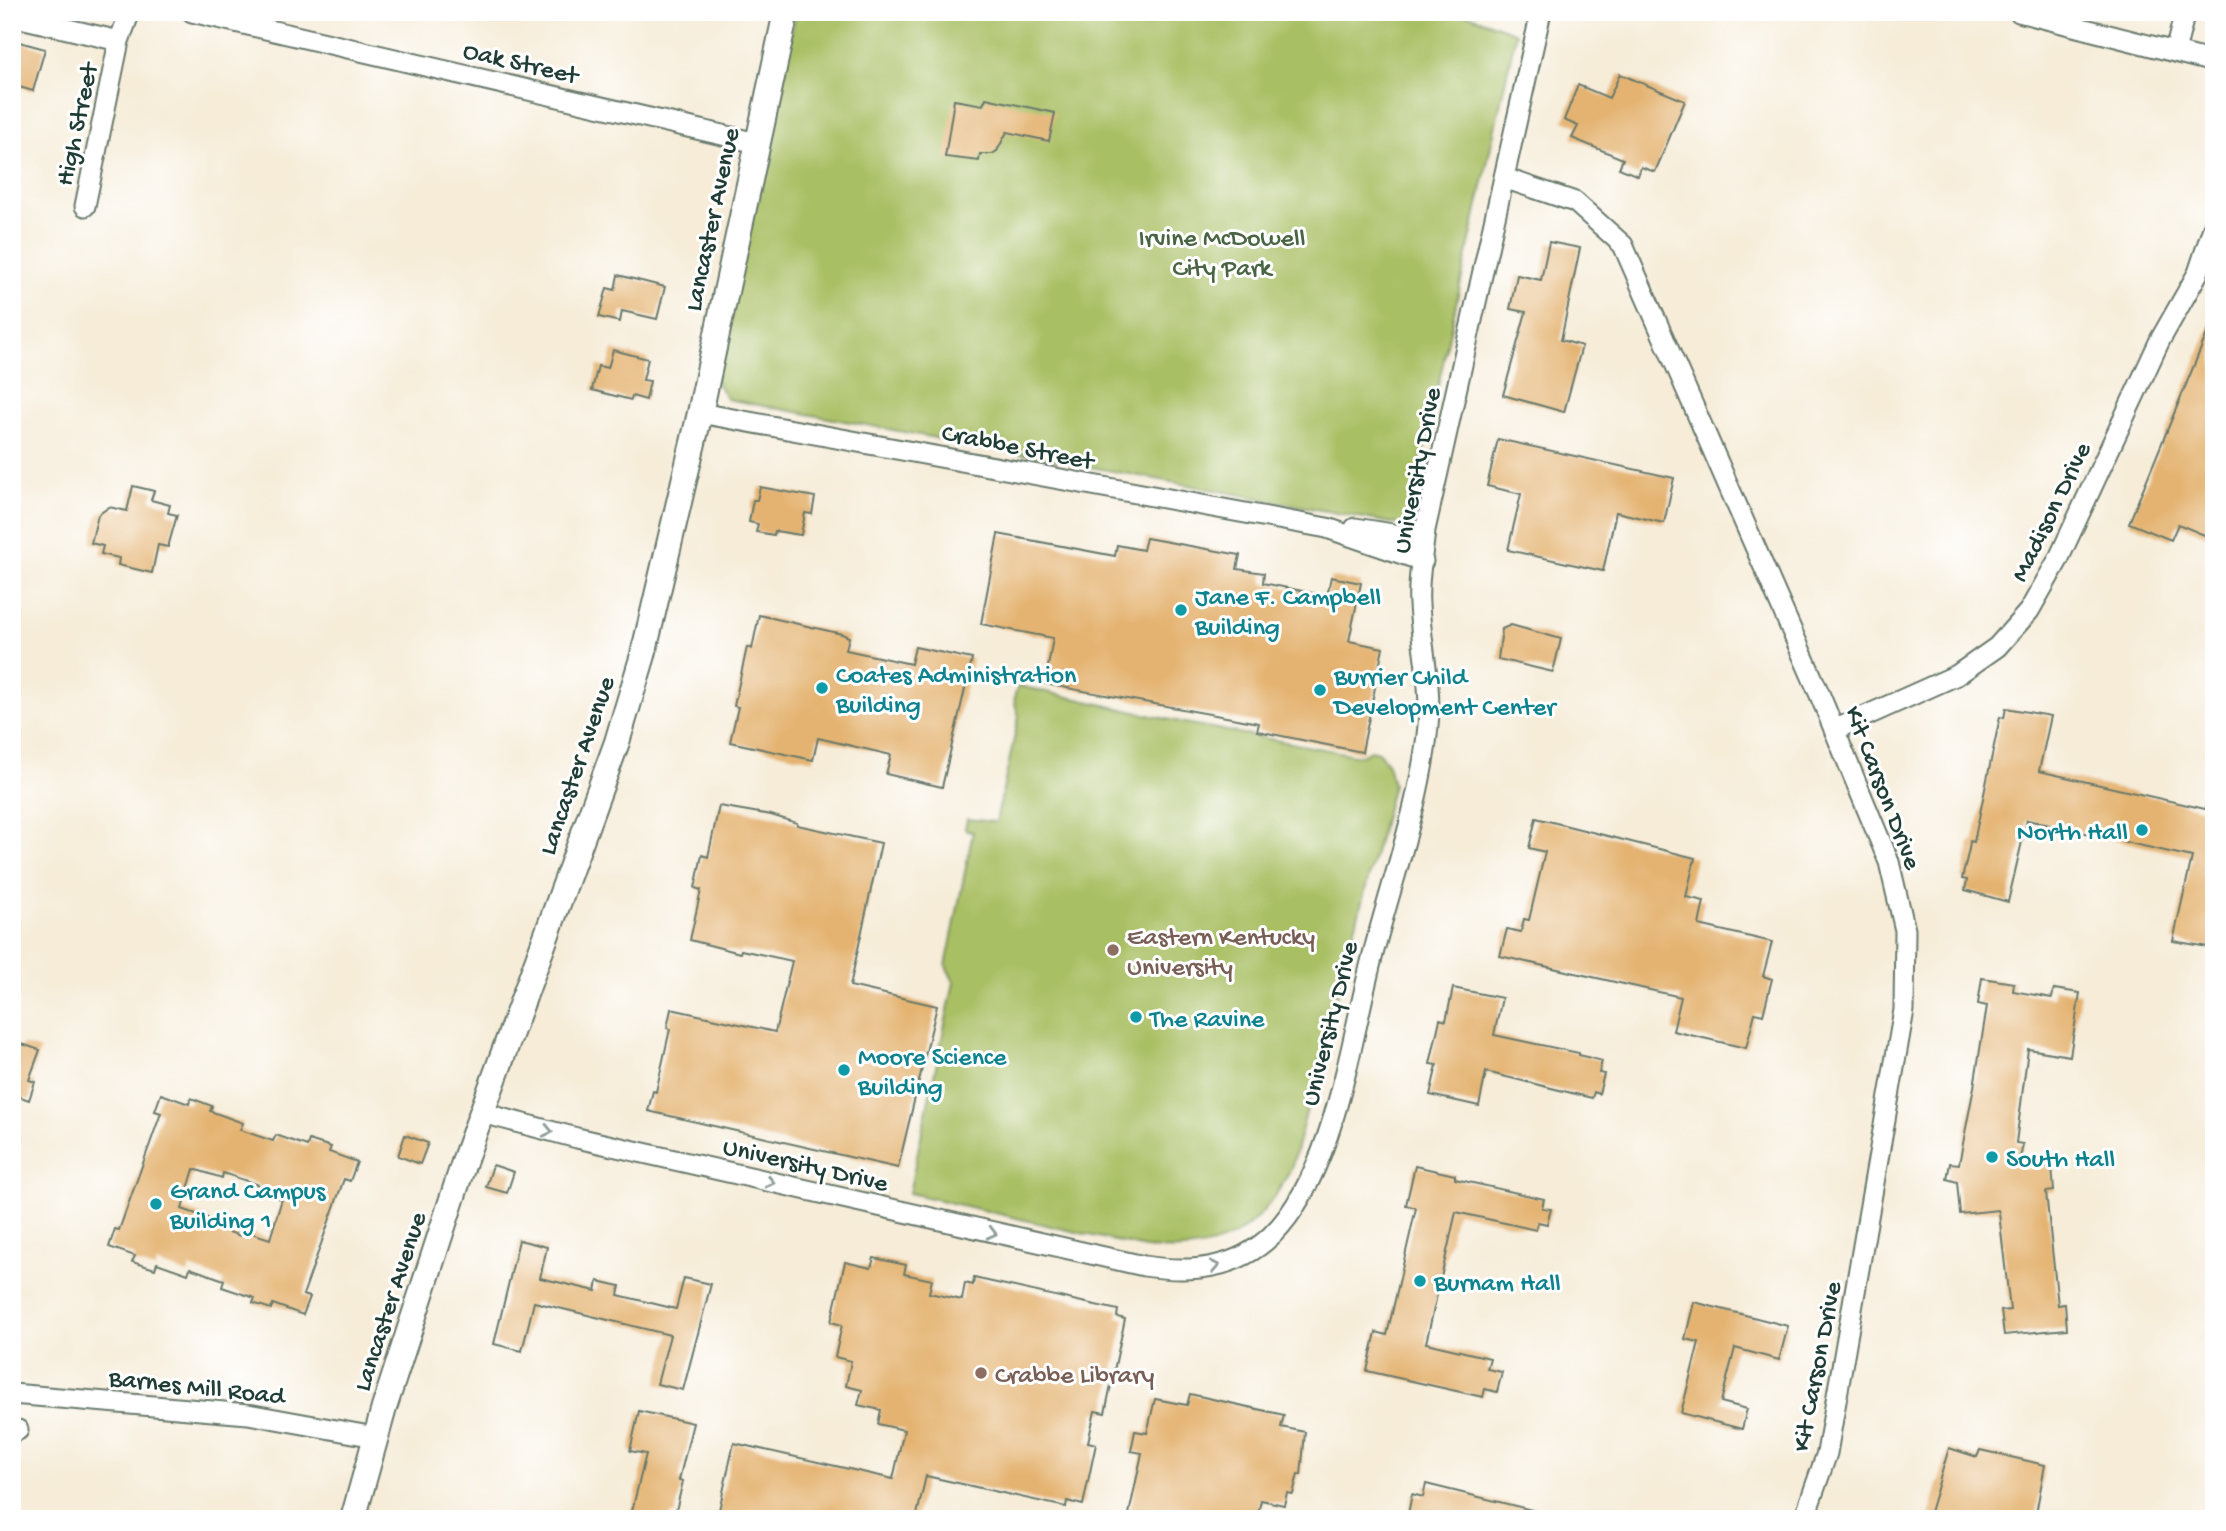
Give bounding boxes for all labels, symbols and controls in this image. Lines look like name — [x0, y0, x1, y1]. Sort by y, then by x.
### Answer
street label: Oak Street — [459, 37, 583, 94]
street label: High Street — [51, 58, 108, 189]
street label: Lancaster Avenue — [680, 125, 749, 314]
park label: Irvine McDowell City Park — [1139, 225, 1305, 286]
street label: University Drive — [1388, 385, 1451, 557]
street label: Crabbe Street — [939, 420, 1098, 480]
street label: Madison Drive — [2006, 438, 2100, 588]
place label: Jane F. Campbell Building — [1194, 584, 1381, 645]
marker: Jane F. Campbell Building — [1173, 602, 1189, 618]
place label: Coates Administration Building — [835, 662, 1077, 723]
place label: Burrier Child Development Center — [1332, 664, 1558, 725]
street label: Lancaster Avenue — [534, 673, 624, 860]
marker: Coates Administration Building — [814, 680, 830, 696]
marker: Burrier Child Development Center — [1312, 682, 1328, 698]
street label: Kit Carson Drive — [1835, 702, 1926, 875]
place label: North Hall — [2017, 819, 2128, 850]
marker: North Hall — [2134, 822, 2150, 838]
place label: Eastern Kentucky University — [1127, 924, 1315, 985]
street label: University Drive — [1297, 938, 1368, 1110]
marker: Eastern Kentucky University — [1105, 942, 1121, 958]
place label: The Ravine — [1148, 1006, 1265, 1037]
marker: The Ravine — [1128, 1009, 1144, 1025]
place label: Moore Science Building — [857, 1044, 1007, 1105]
marker: Moore Science Building — [836, 1062, 852, 1078]
one-way arrow — [542, 1123, 554, 1137]
street label: University Drive — [719, 1133, 891, 1202]
place label: South Hall — [2006, 1146, 2115, 1177]
marker: South Hall — [1984, 1149, 2000, 1165]
one-way arrow — [764, 1174, 776, 1188]
place label: Grand Campus Building 1 — [169, 1178, 327, 1239]
marker: Grand Campus Building 1 — [148, 1196, 164, 1212]
street label: Lancaster Avenue — [349, 1208, 436, 1396]
one-way arrow — [985, 1225, 997, 1239]
one-way arrow — [1209, 1259, 1221, 1274]
place label: Burnam Hall — [1433, 1270, 1561, 1301]
marker: Burnam Hall — [1412, 1273, 1428, 1289]
street label: Kit Carson Drive — [1788, 1279, 1851, 1455]
place label: Crabbe Library — [995, 1362, 1154, 1393]
street label: Barnes Mill Road — [106, 1365, 288, 1414]
marker: Crabbe Library — [973, 1365, 989, 1381]

